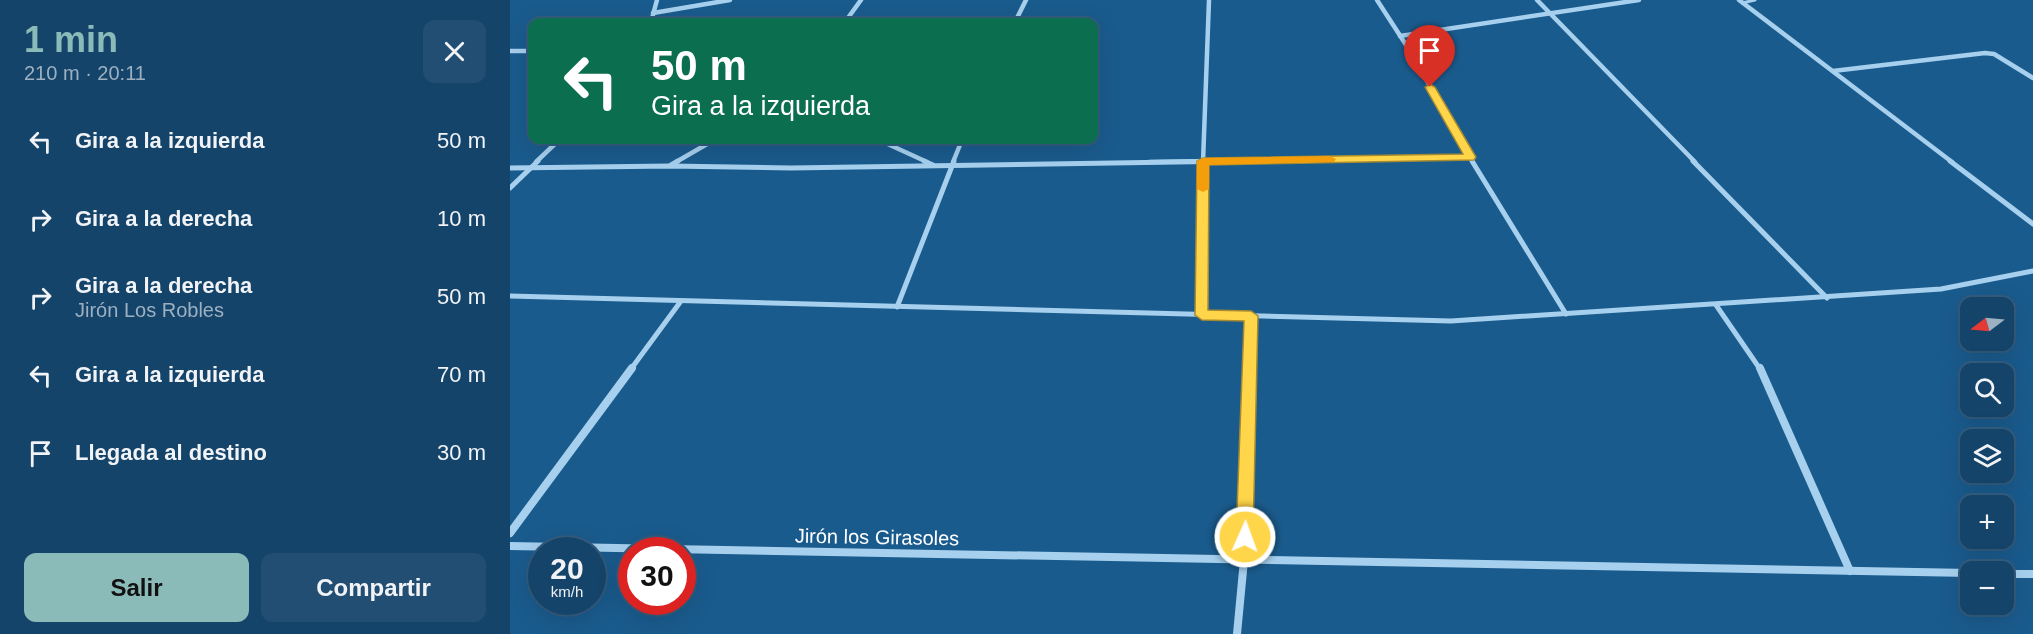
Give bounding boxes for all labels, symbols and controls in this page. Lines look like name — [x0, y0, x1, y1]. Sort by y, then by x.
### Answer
text: 1 min — [24, 19, 118, 60]
button: close — [423, 20, 486, 83]
pin — [1404, 25, 1455, 87]
icon: arrive — [1413, 34, 1446, 67]
icon: left — [552, 42, 630, 120]
text: 50 m — [651, 42, 747, 89]
text: 210 m · 20:11 — [24, 62, 146, 84]
text: Gira a la izquierda — [651, 91, 870, 121]
icon: left — [24, 125, 57, 158]
text: Gira a la izquierda — [75, 128, 265, 153]
text: 50 m — [437, 128, 486, 153]
icon: right — [24, 203, 57, 236]
text: Gira a la derecha — [75, 206, 252, 231]
text: 10 m — [437, 206, 486, 231]
text: Gira a la derecha — [75, 273, 252, 298]
icon: right — [24, 281, 57, 314]
text: 50 m — [437, 284, 486, 309]
north arrow — [1960, 297, 2014, 351]
map controls — [1960, 297, 2014, 615]
text: Jirón Los Robles — [75, 299, 224, 321]
icon: left — [24, 359, 57, 392]
text: Gira a la izquierda — [75, 362, 265, 387]
text: 70 m — [437, 362, 486, 387]
button: search — [1960, 363, 2014, 417]
button: layers — [1960, 429, 2014, 483]
icon: arrive — [24, 437, 57, 470]
text: Llegada al destino — [75, 440, 267, 465]
text: 30 m — [437, 440, 486, 465]
button: + — [1960, 495, 2014, 549]
position arrow — [1213, 505, 1277, 569]
street label: Jirón los Girasoles — [795, 525, 959, 549]
speed limit sign: 30 — [618, 537, 696, 615]
text: 20 — [550, 552, 584, 585]
button: Salir — [24, 553, 249, 622]
button: Compartir — [261, 553, 486, 622]
button: − — [1960, 561, 2014, 615]
text: km/h — [551, 583, 583, 600]

